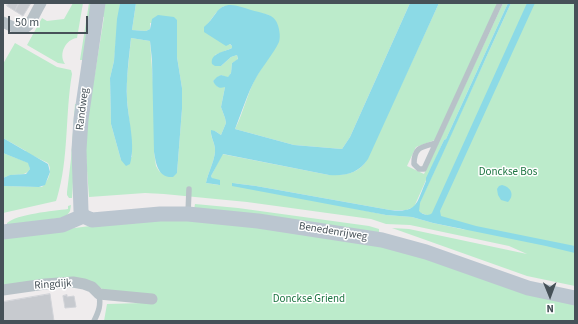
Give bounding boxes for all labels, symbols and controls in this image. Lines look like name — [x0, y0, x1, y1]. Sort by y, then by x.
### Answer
scale bar — [10, 8, 90, 34]
text: 50 m — [15, 14, 39, 31]
street label: Randweg — [74, 87, 92, 131]
park label: Donckse Bos — [479, 166, 537, 180]
street label: Benedenrijweg — [298, 220, 368, 244]
north arrow — [530, 276, 570, 316]
street label: Ringdijk — [34, 277, 72, 293]
park label: Donckse Griend — [273, 293, 345, 307]
text: N — [546, 301, 554, 316]

